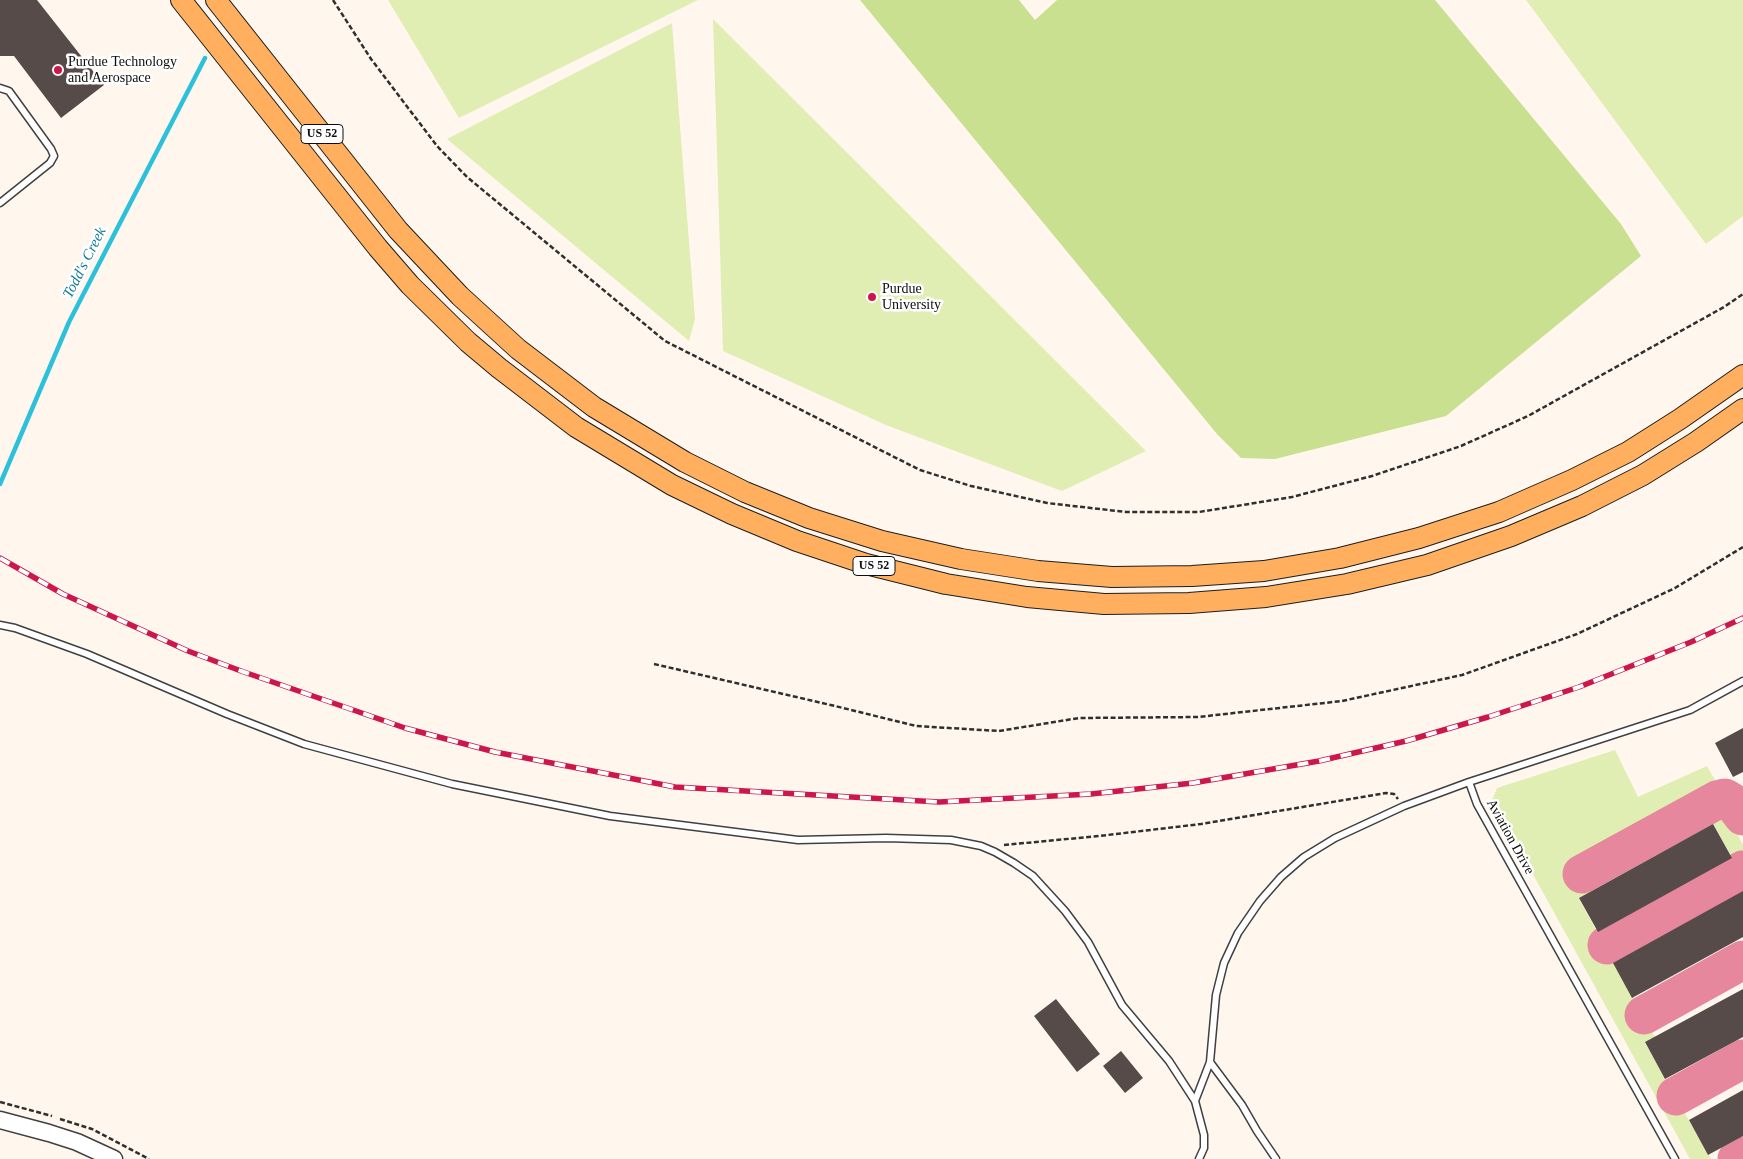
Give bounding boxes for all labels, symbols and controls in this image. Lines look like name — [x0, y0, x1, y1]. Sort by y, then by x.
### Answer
place label: Purdue Technology and Aerospace — [68, 54, 177, 86]
marker: Purdue Technology and Aerospace — [52, 64, 64, 76]
road number: US 52 — [301, 125, 343, 144]
water label: Todd's Creek — [59, 224, 111, 302]
place label: Purdue University — [882, 281, 941, 314]
marker: Purdue University — [866, 291, 878, 303]
road number: US 52 — [853, 556, 895, 576]
street label: Aviation Drive — [1482, 796, 1538, 878]

